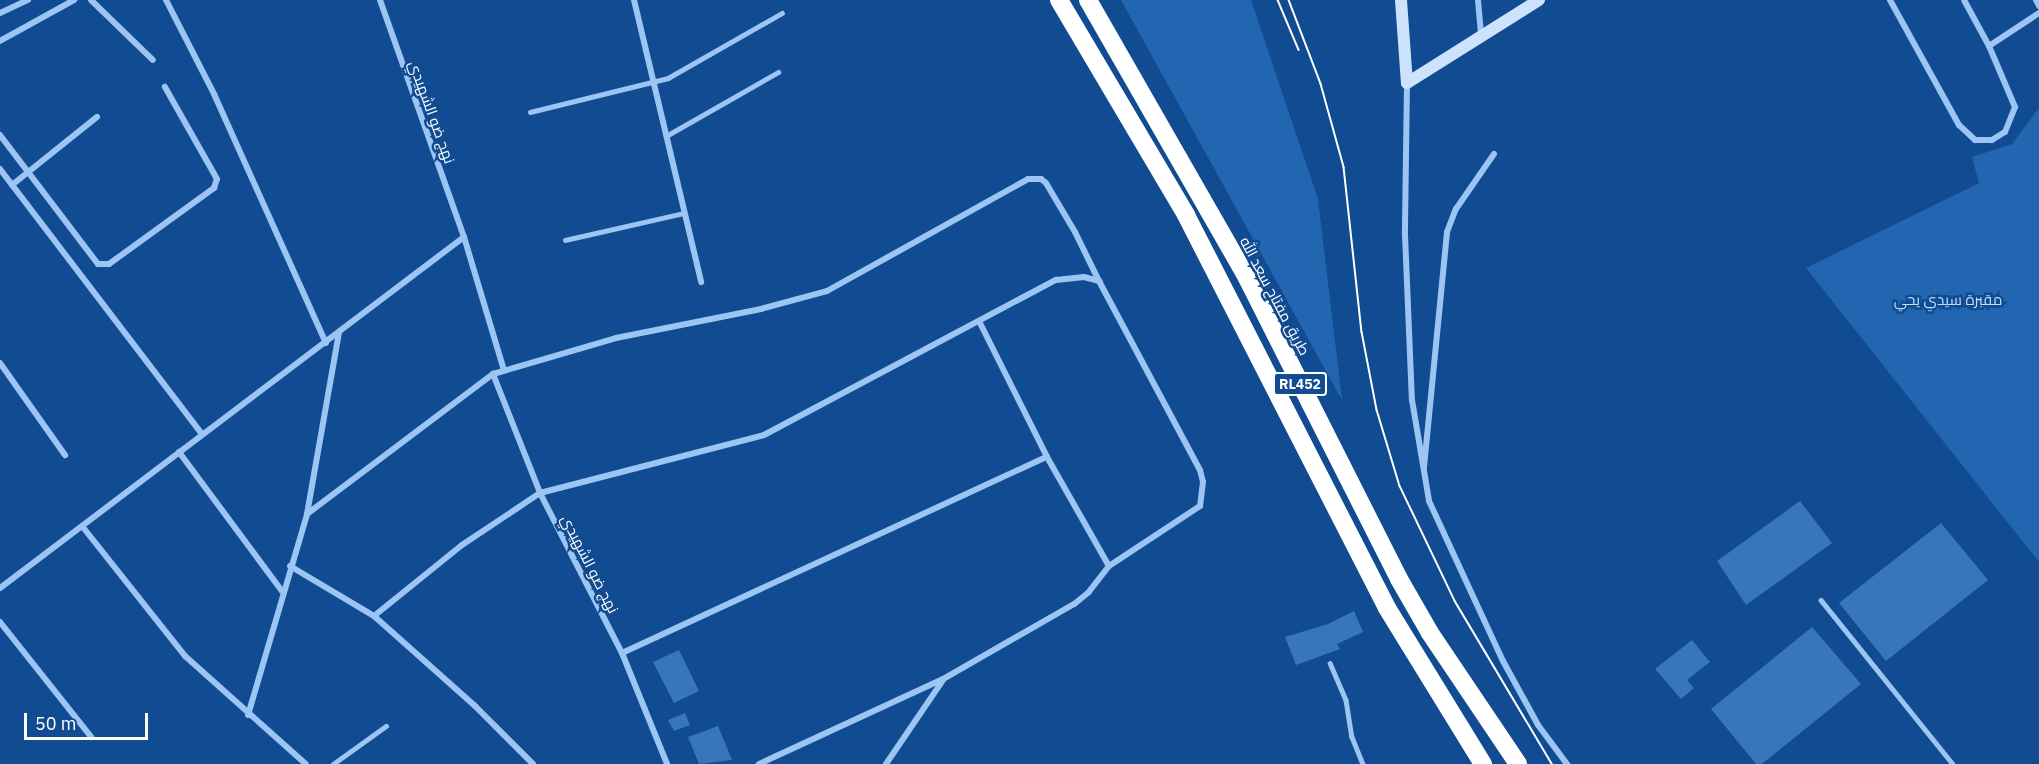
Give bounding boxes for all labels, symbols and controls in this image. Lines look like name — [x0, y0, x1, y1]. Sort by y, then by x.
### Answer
street label: نهج ضو الشهيدي — [405, 58, 459, 166]
street label: طريق مفتاح سعد الله — [1236, 234, 1314, 358]
park label: مقبرة سيدي يحي — [1894, 291, 2002, 309]
road number: RL452 — [1272, 373, 1328, 395]
street label: نهج ضو الشهيدي — [557, 512, 623, 616]
scale bar — [27, 701, 152, 739]
text: 50 m — [35, 712, 77, 735]

